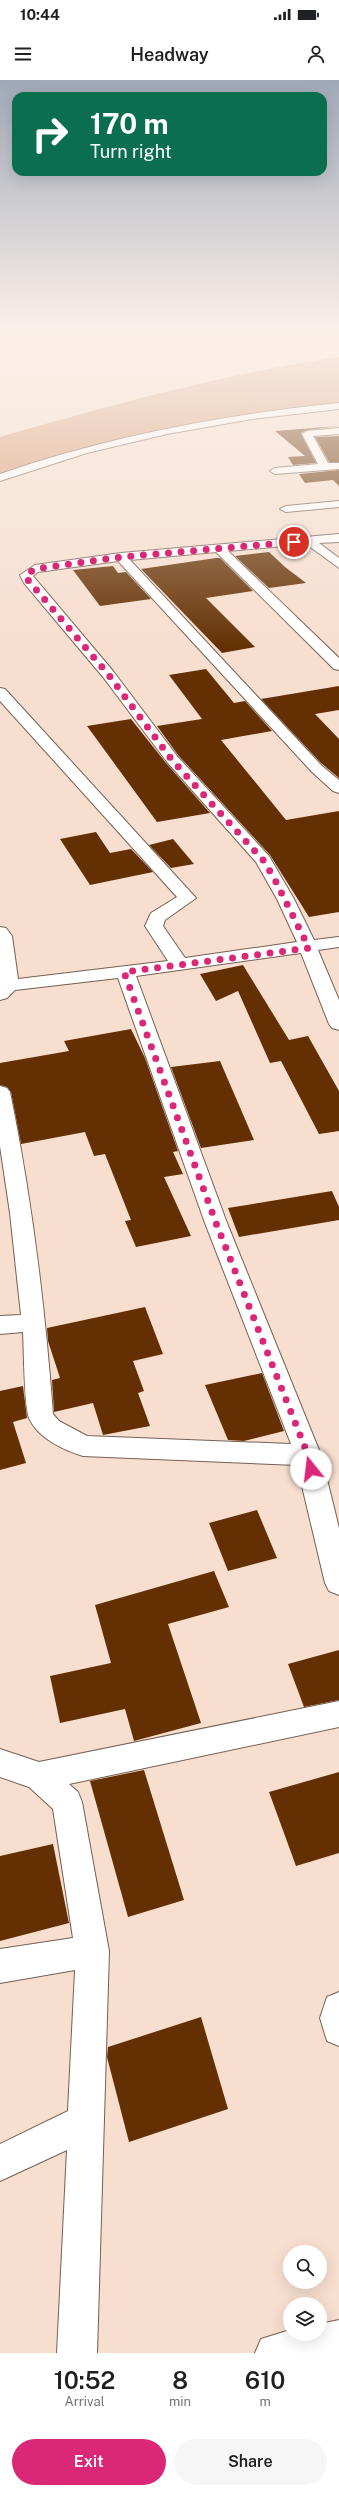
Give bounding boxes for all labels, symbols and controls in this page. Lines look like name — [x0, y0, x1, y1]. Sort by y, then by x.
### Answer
text: 10:44 — [20, 6, 60, 23]
icon: menu — [12, 43, 34, 65]
icon: person — [305, 43, 327, 65]
text: Headway — [130, 44, 209, 65]
text: 170 m — [90, 107, 169, 140]
icon: right — [24, 108, 76, 160]
text: Turn right — [90, 141, 172, 162]
pin — [277, 525, 311, 559]
icon: arrive — [283, 531, 305, 553]
position arrow — [290, 1448, 332, 1490]
map controls — [283, 2245, 327, 2341]
button: search — [283, 2245, 327, 2289]
button: layers — [283, 2297, 327, 2341]
text: 10:52 — [54, 2366, 115, 2394]
text: 8 — [172, 2366, 188, 2394]
text: 610 — [245, 2366, 285, 2394]
text: Arrival — [64, 2394, 105, 2409]
text: min — [169, 2394, 191, 2409]
text: m — [259, 2394, 271, 2409]
button: Exit — [12, 2439, 166, 2485]
button: Share — [174, 2439, 327, 2485]

